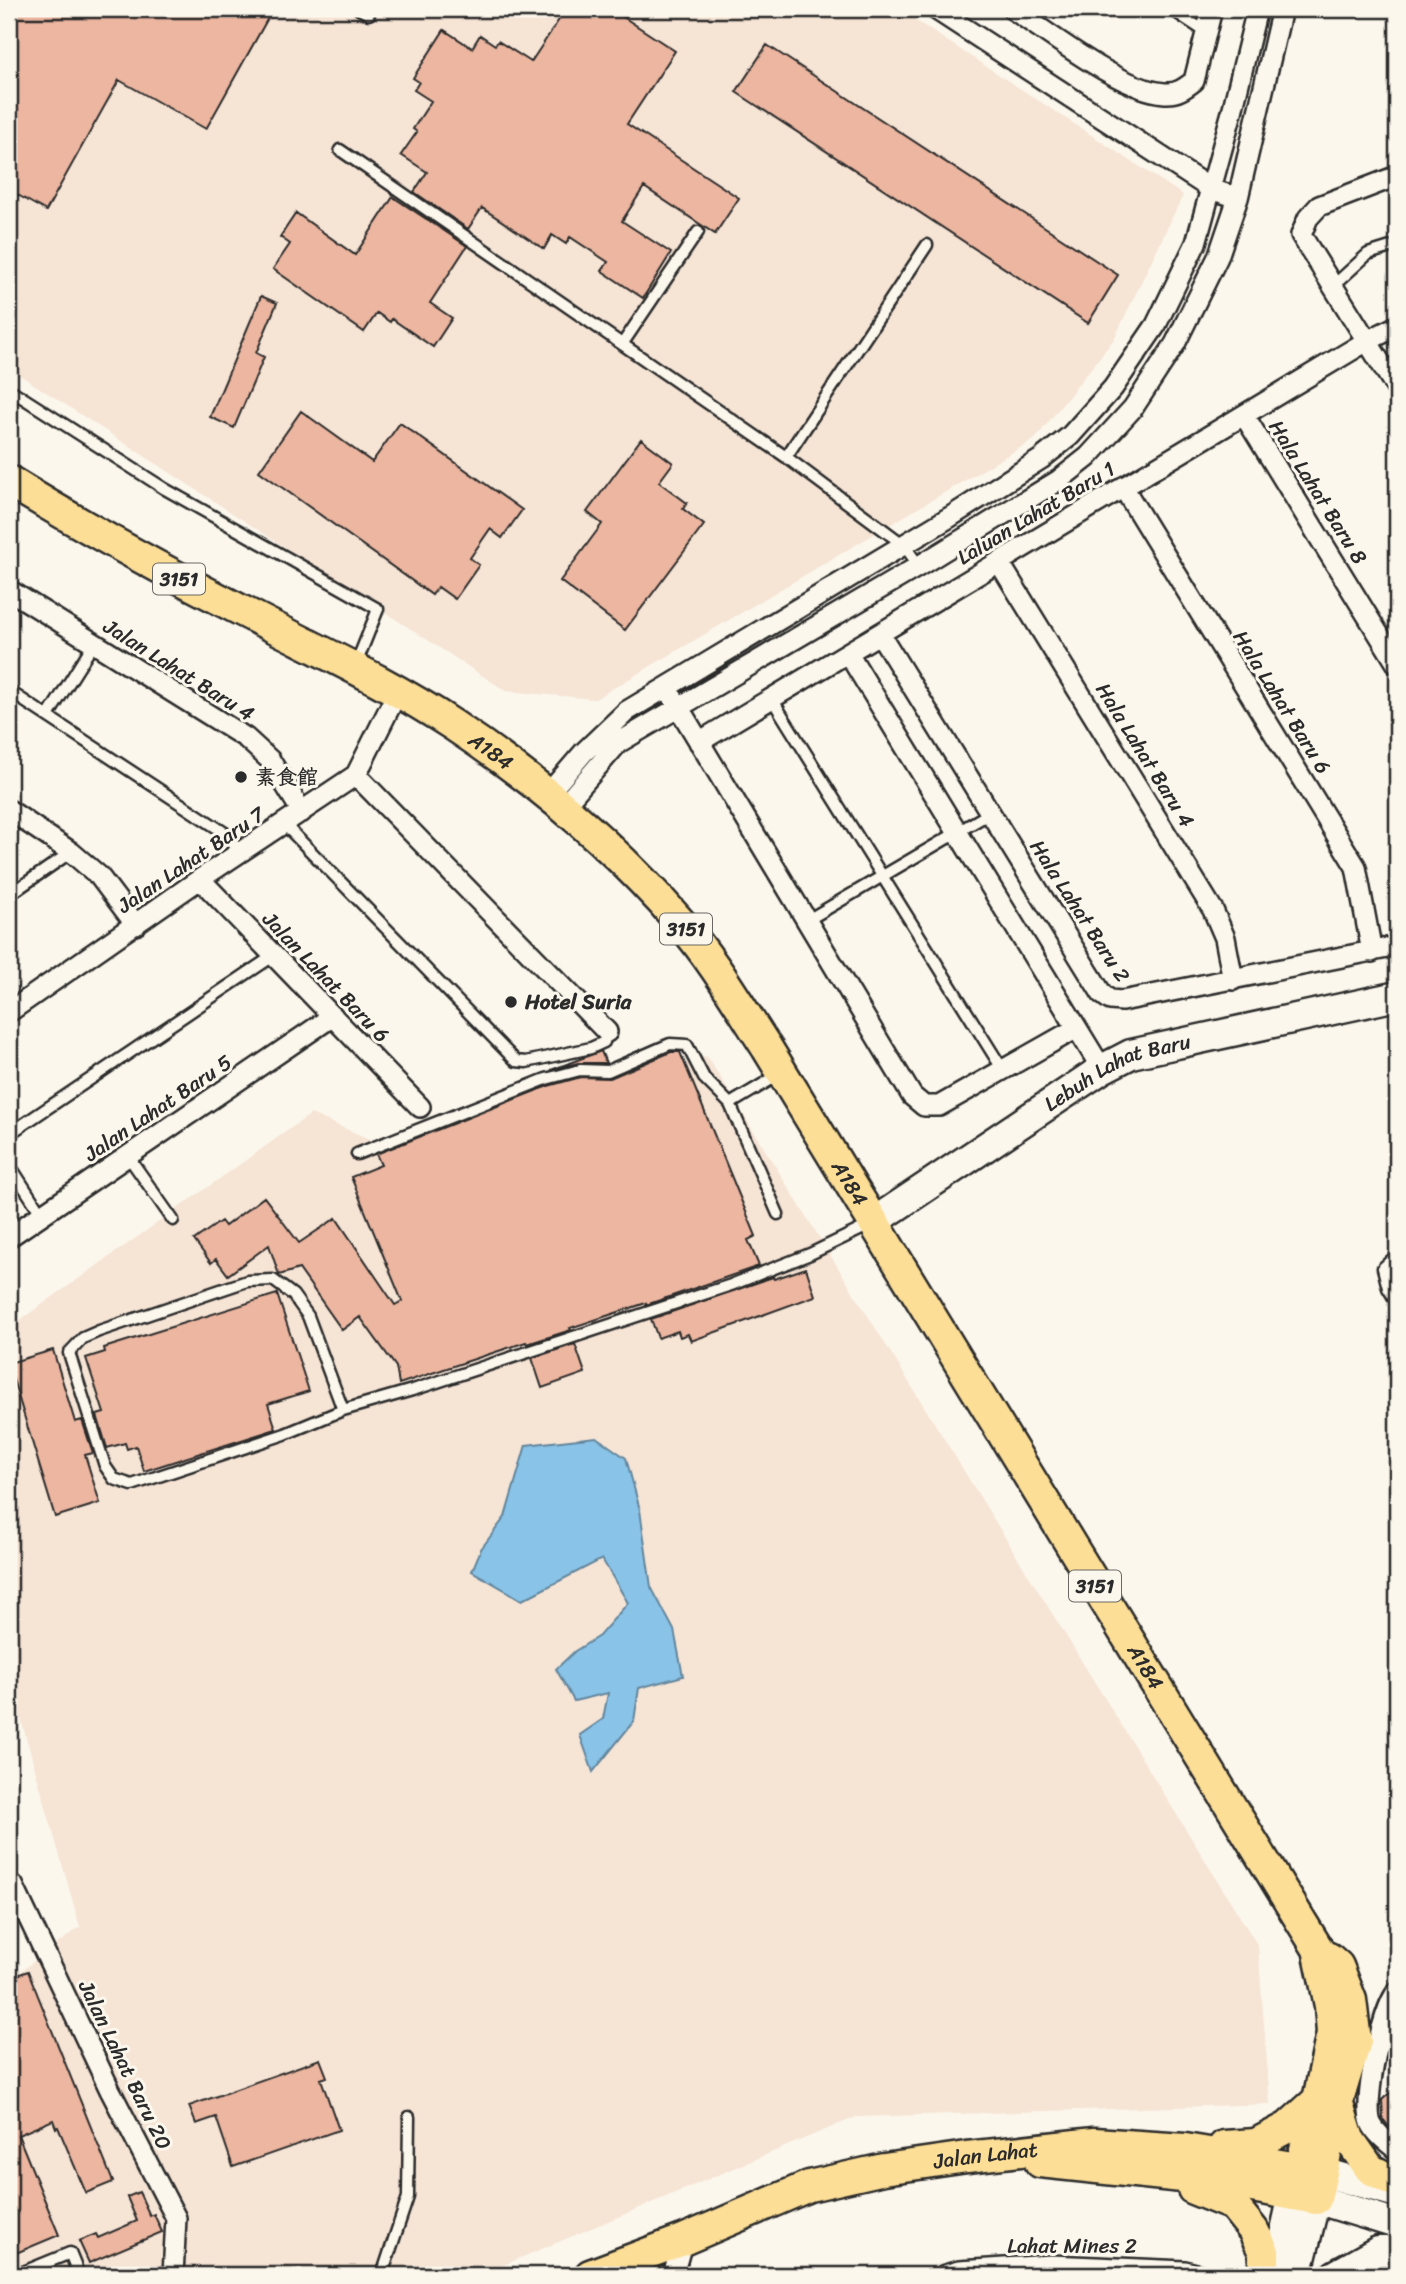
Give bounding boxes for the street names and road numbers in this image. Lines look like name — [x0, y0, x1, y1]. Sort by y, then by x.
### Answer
street label: Hala Lahat Baru 8 — [1258, 412, 1378, 572]
street label: Laluan Lahat Baru 1 — [949, 450, 1123, 576]
road number: 3151 — [153, 564, 205, 594]
street label: Jalan Lahat Baru 4 — [95, 608, 262, 732]
street label: Hala Lahat Baru 6 — [1222, 622, 1342, 782]
street label: Hala Lahat Baru 4 — [1085, 675, 1205, 835]
street label: A184 — [459, 721, 522, 781]
street label: Jalan Lahat Baru 7 — [108, 795, 274, 924]
street label: Hala Lahat Baru 2 — [1019, 832, 1141, 990]
street label: Jalan Lahat Baru 6 — [252, 901, 399, 1052]
road number: 3151 — [660, 914, 712, 945]
street label: Lebuh Lahat Baru — [1036, 1023, 1194, 1122]
street label: Jalan Lahat Baru 5 — [75, 1044, 240, 1172]
street label: A184 — [820, 1152, 879, 1214]
road number: 3151 — [1069, 1570, 1121, 1602]
street label: A184 — [1116, 1635, 1174, 1698]
street label: Jalan Lahat Baru 20 — [67, 1973, 183, 2156]
street label: Jalan Lahat — [930, 2130, 1040, 2181]
street label: Lahat Mines 2 — [1007, 2227, 1137, 2265]

